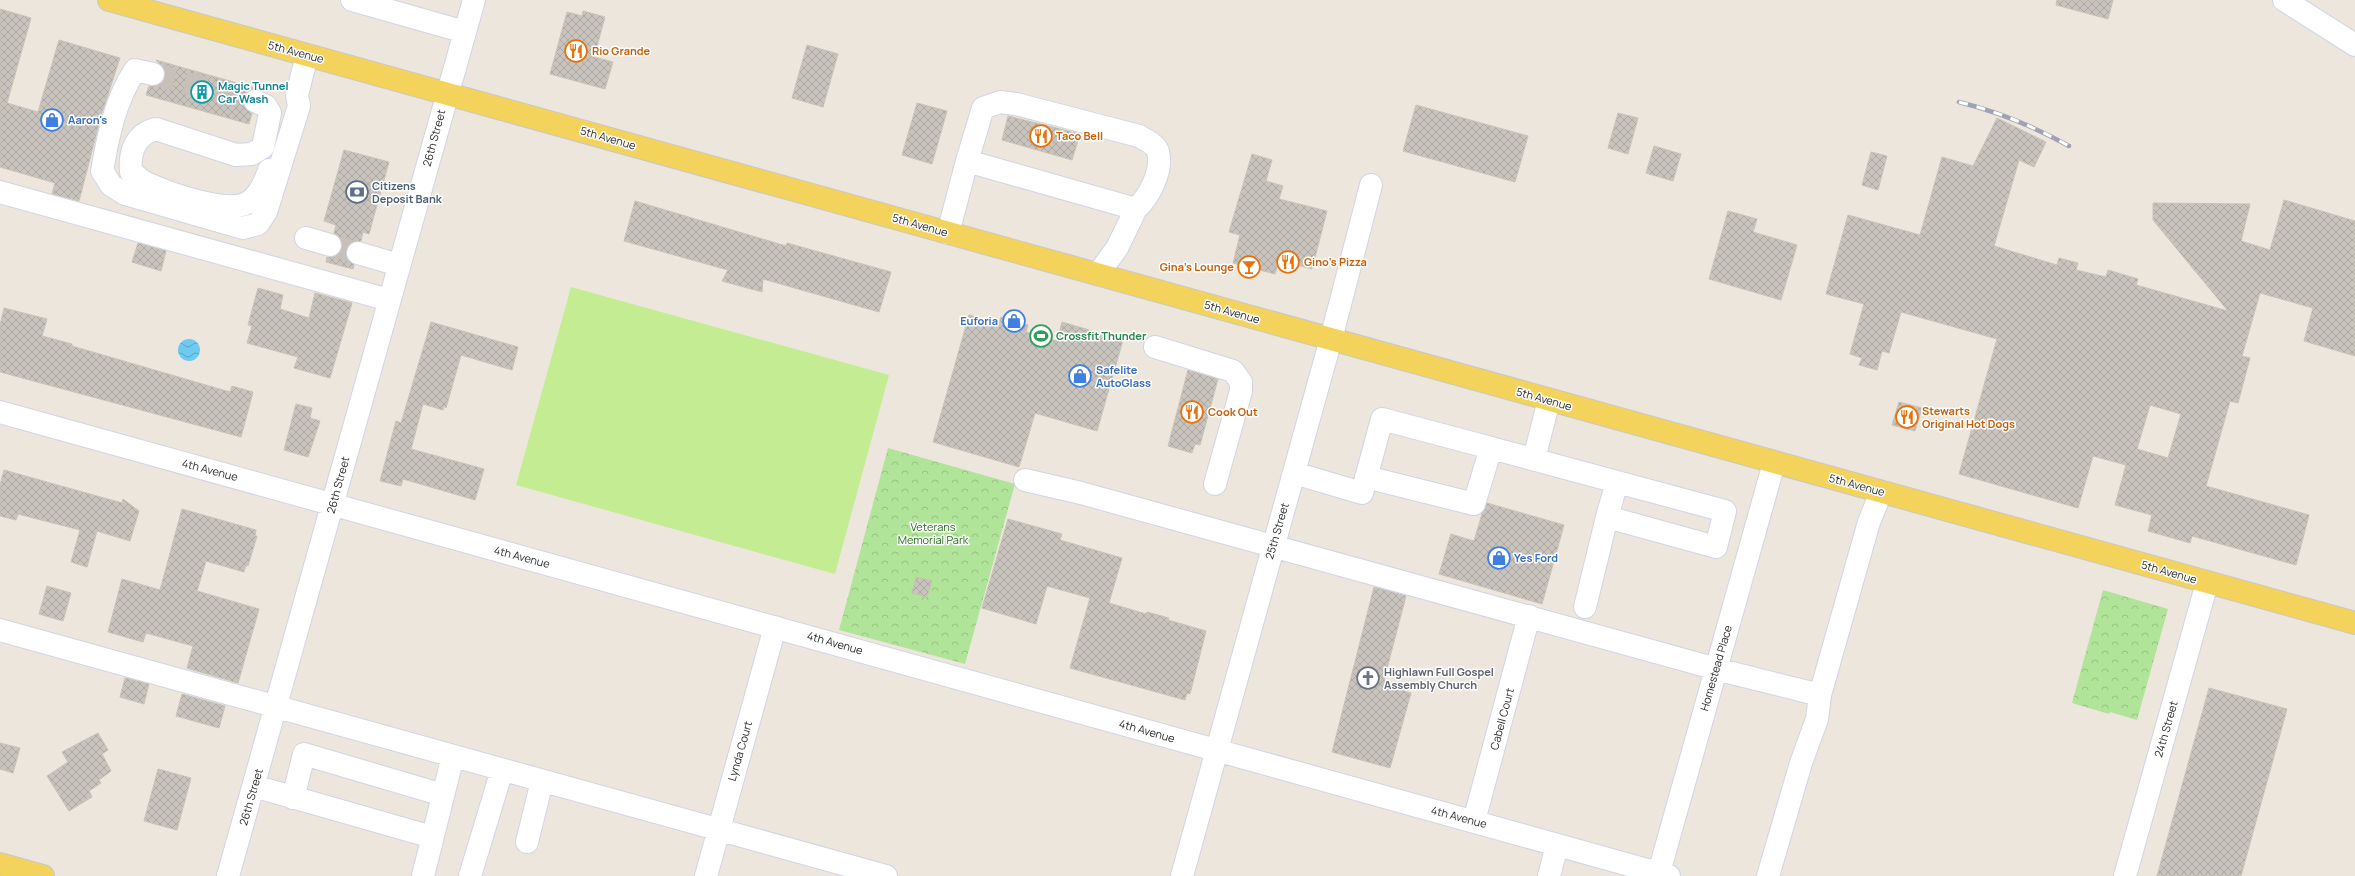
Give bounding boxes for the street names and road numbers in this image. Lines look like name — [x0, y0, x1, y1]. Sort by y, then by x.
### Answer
street label: 5th Avenue — [267, 37, 326, 66]
street label: 26th Street — [419, 108, 448, 168]
street label: 5th Avenue — [579, 122, 638, 153]
street label: 5th Avenue — [891, 209, 950, 240]
street label: 5th Avenue — [1203, 296, 1262, 327]
street label: 5th Avenue — [1515, 383, 1574, 414]
street label: 4th Avenue — [181, 455, 240, 484]
street label: 26th Street — [323, 455, 352, 515]
street label: 5th Avenue — [1828, 470, 1887, 499]
street label: 25th Street — [1261, 501, 1292, 561]
street label: 4th Avenue — [493, 542, 552, 571]
street label: 5th Avenue — [2140, 556, 2199, 587]
street label: Homestead Place — [1696, 623, 1735, 712]
street label: 4th Avenue — [806, 627, 865, 658]
street label: Cabell Court — [1486, 686, 1517, 752]
street label: 24th Street — [2150, 699, 2181, 759]
street label: 4th Avenue — [1118, 715, 1177, 746]
street label: Lynda Court — [724, 719, 755, 782]
street label: 26th Street — [235, 767, 266, 827]
street label: 4th Avenue — [1430, 802, 1489, 831]

